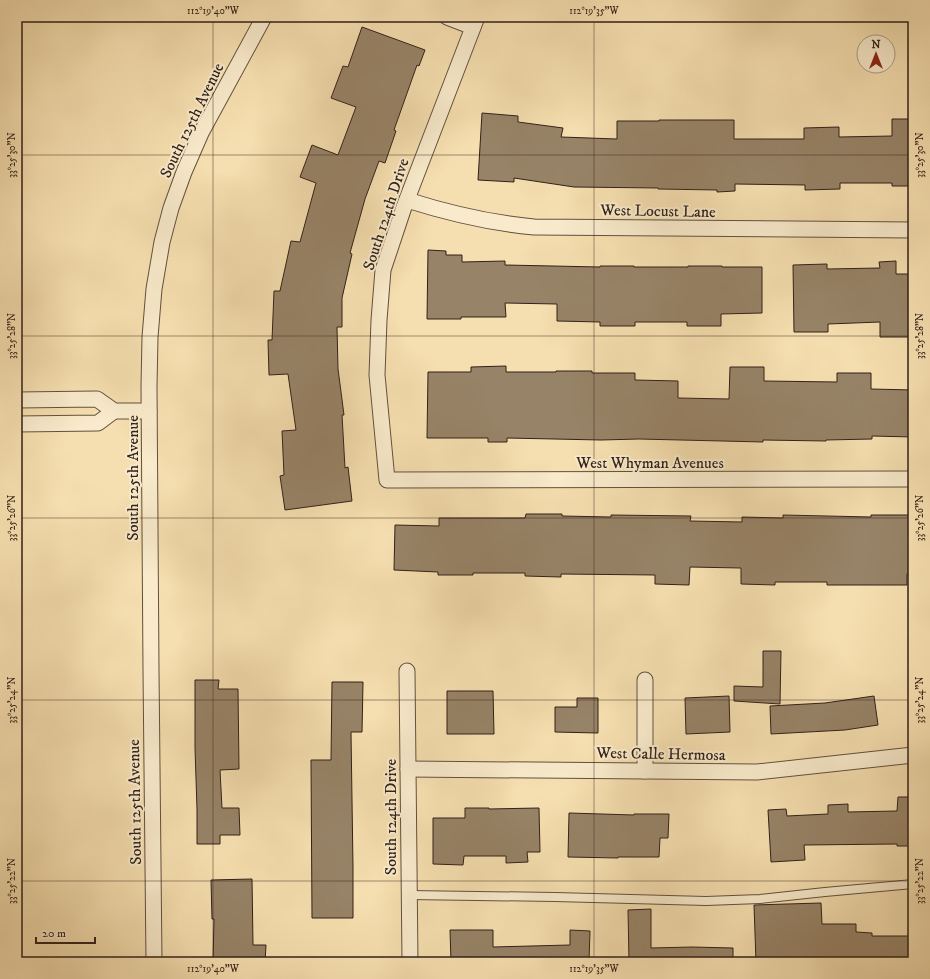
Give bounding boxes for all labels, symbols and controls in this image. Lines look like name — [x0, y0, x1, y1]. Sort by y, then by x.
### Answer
text: 112°19'40"W — [187, 5, 240, 17]
text: 112°19'35"W — [569, 5, 620, 17]
north arrow — [856, 34, 896, 74]
text: N — [871, 38, 881, 52]
street label: South 125th Avenue — [155, 59, 229, 181]
text: 33°25'30"N — [6, 132, 18, 178]
text: 33°25'30"N — [914, 132, 926, 178]
street label: South 124th Drive — [358, 156, 414, 273]
street label: West Locust Lane — [599, 200, 716, 222]
text: 33°25'28"N — [6, 313, 18, 359]
text: 33°25'28"N — [914, 313, 926, 359]
street label: South 125th Avenue — [123, 415, 143, 541]
street label: West Whyman Avenues — [575, 453, 724, 473]
text: 33°25'26"N — [6, 495, 18, 541]
text: 33°25'26"N — [914, 495, 926, 541]
text: 33°25'24"N — [6, 677, 18, 723]
text: 33°25'24"N — [914, 677, 926, 723]
street label: South 125th Avenue — [124, 739, 146, 865]
street label: West Calle Hermosa — [595, 743, 726, 765]
street label: South 124th Drive — [381, 758, 401, 875]
text: 33°25'22"N — [6, 858, 18, 904]
text: 33°25'22"N — [914, 858, 926, 904]
scale bar — [36, 919, 95, 945]
text: 20 m — [42, 926, 66, 941]
text: 112°19'40"W — [187, 963, 240, 975]
text: 112°19'35"W — [569, 963, 620, 975]

